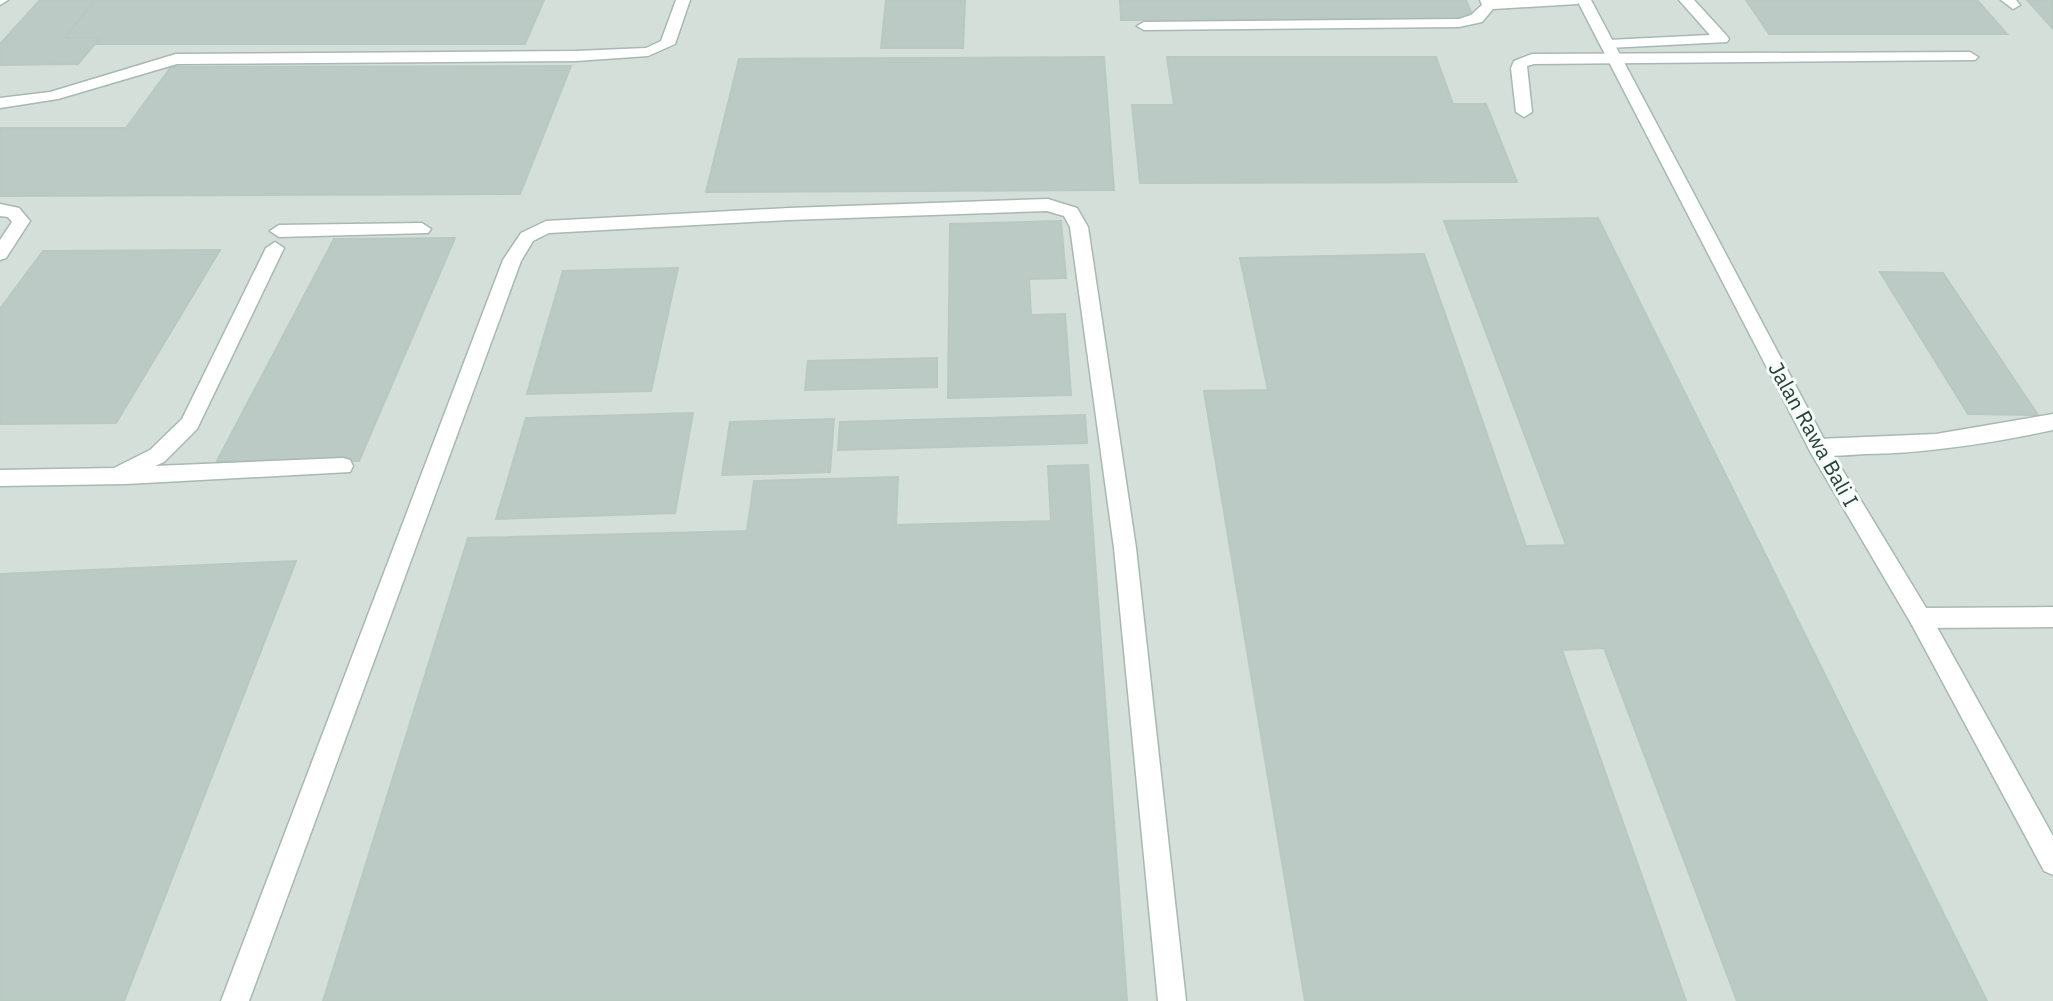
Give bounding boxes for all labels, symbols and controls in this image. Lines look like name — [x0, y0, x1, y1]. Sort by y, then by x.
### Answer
street label: Jalan Rawa Bali I — [1763, 357, 1865, 511]

